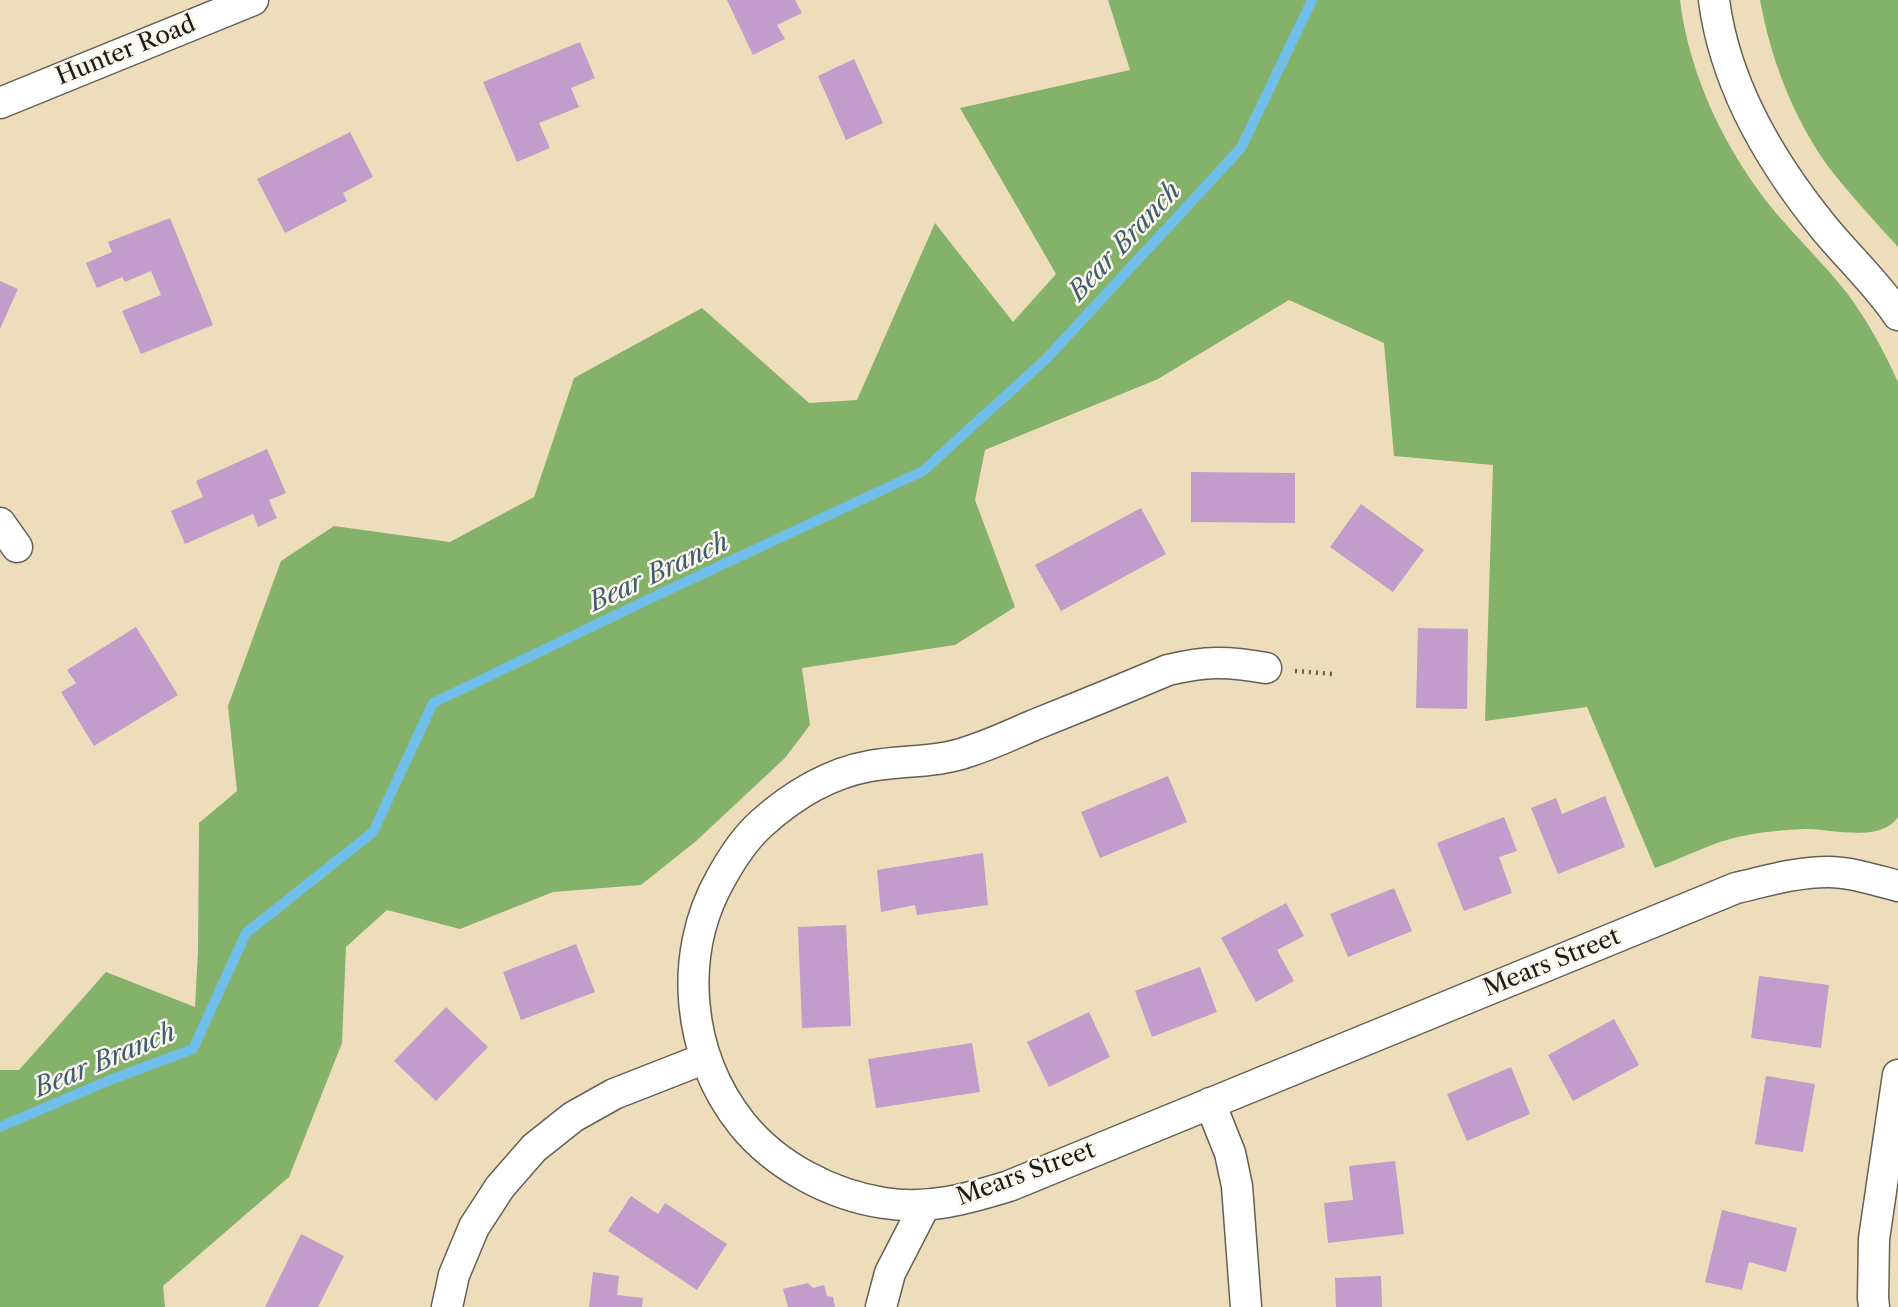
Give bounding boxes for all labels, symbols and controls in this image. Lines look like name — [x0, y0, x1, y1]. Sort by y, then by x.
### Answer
street label: Hunter Road — [52, 10, 200, 92]
water label: Bear Branch — [1062, 176, 1188, 308]
water label: Bear Branch — [584, 527, 734, 619]
street label: Mears Street — [1479, 923, 1625, 1003]
water label: Bear Branch — [30, 1017, 180, 1105]
street label: Mears Street — [953, 1136, 1099, 1212]

